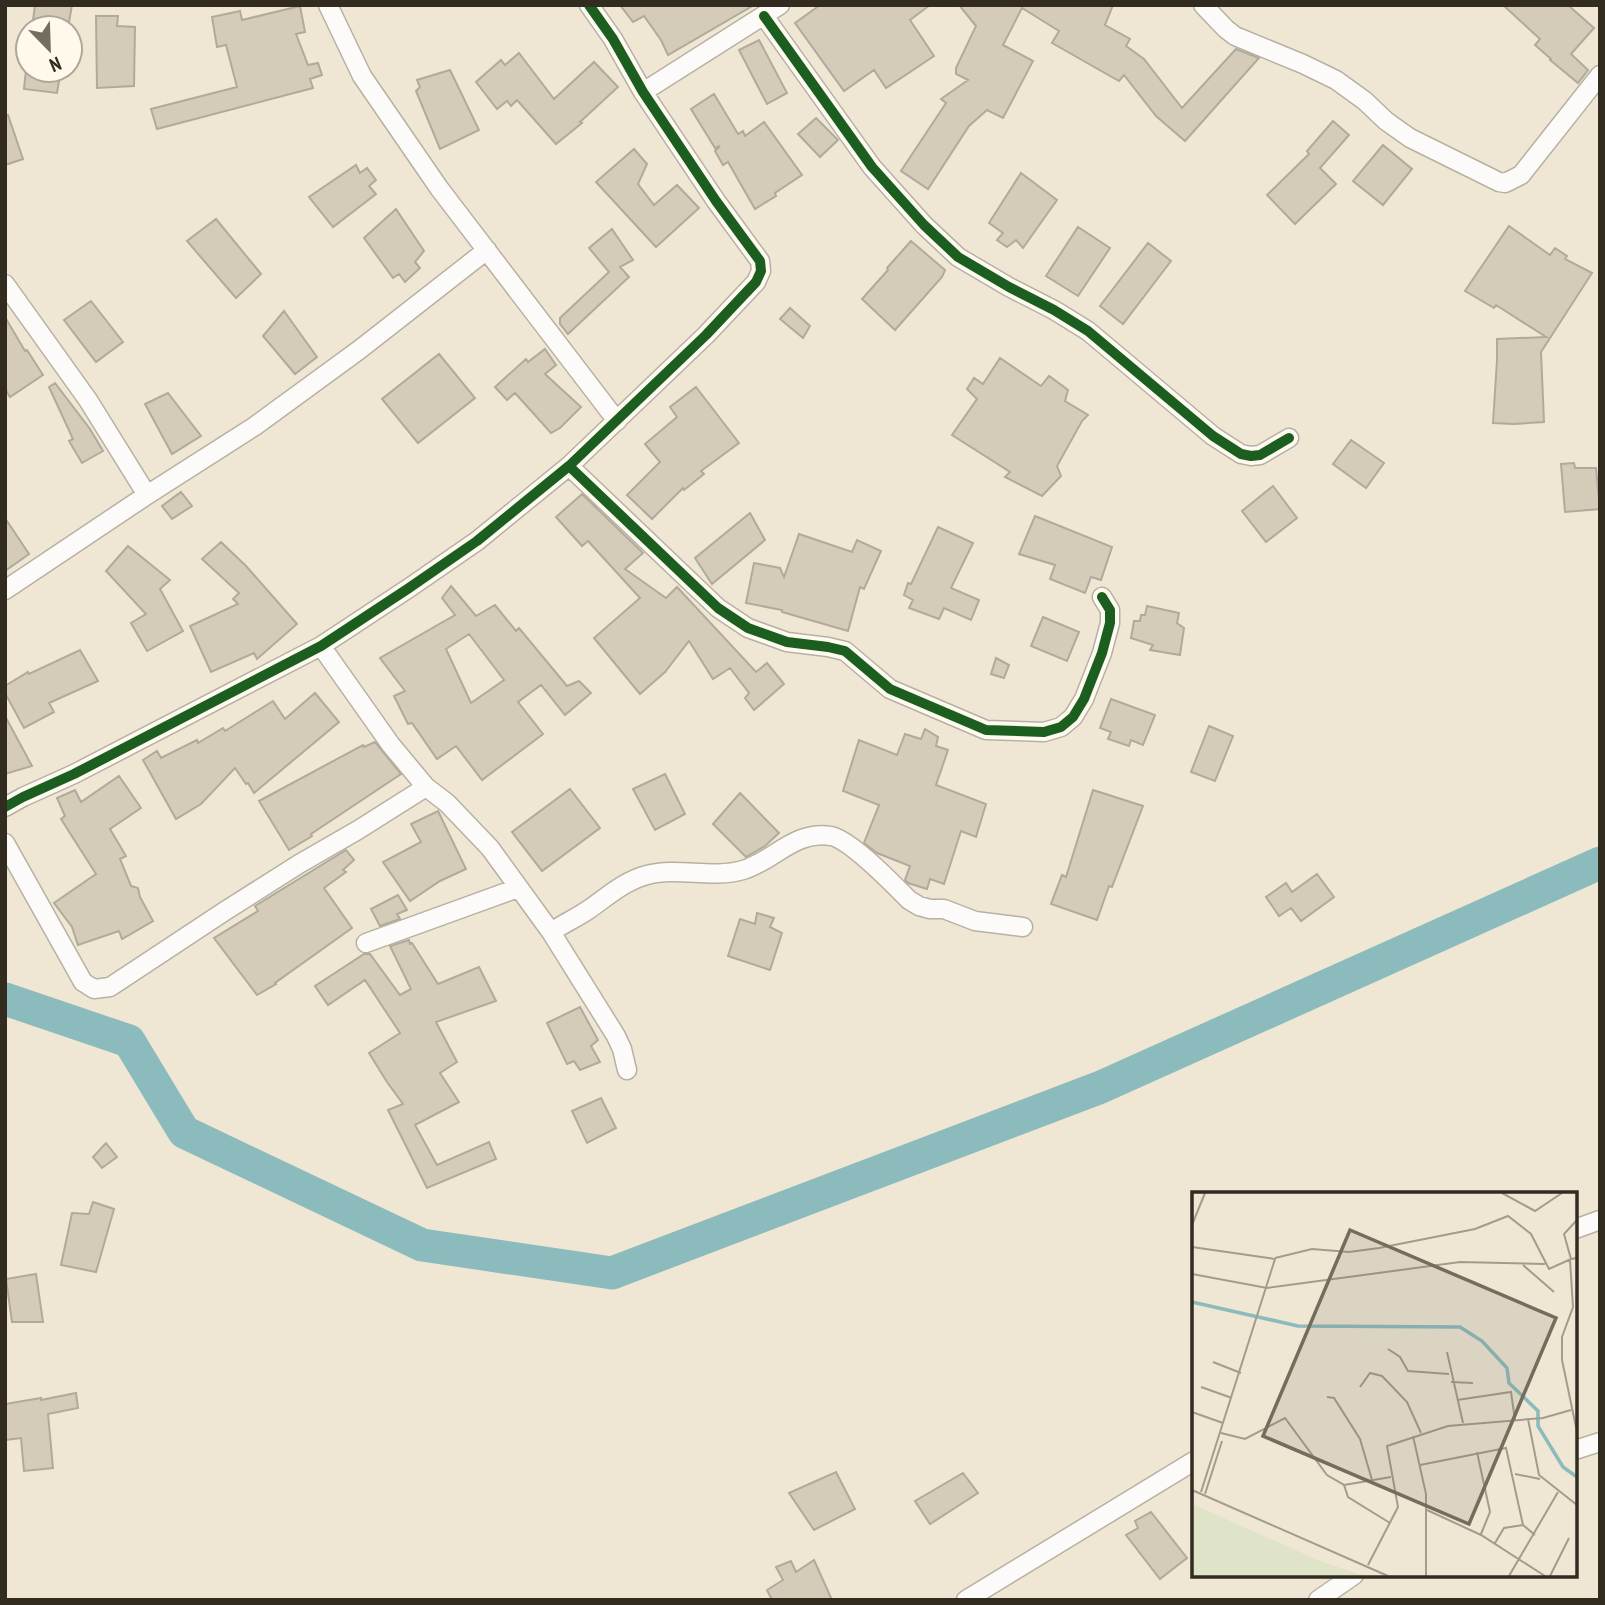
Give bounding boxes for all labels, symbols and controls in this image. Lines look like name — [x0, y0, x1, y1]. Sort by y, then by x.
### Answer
north arrow — [14, 14, 84, 84]
text: N — [46, 52, 65, 78]
inset map — [1192, 1192, 1577, 1577]

